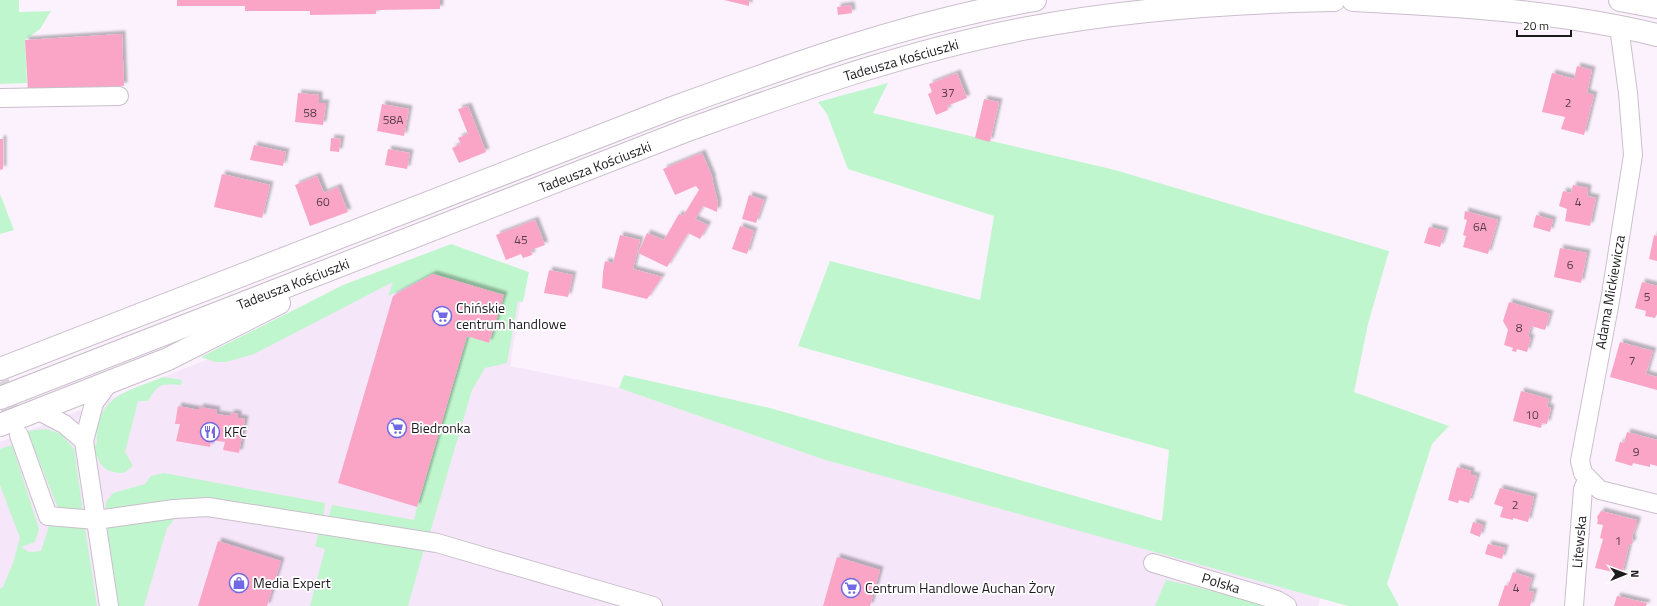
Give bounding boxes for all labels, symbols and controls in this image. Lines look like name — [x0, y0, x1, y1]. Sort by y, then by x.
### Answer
scale bar — [1517, 12, 1571, 38]
text: 20 m — [1523, 16, 1549, 35]
street label: Tadeusza Kościuszki — [841, 33, 961, 86]
house number: 37 — [941, 83, 955, 102]
house number: 2 — [1565, 93, 1571, 112]
house number: 58 — [303, 103, 317, 122]
house number: 58A — [383, 110, 403, 129]
street label: Tadeusza Kościuszki — [536, 135, 654, 198]
house number: 60 — [316, 192, 330, 211]
house number: 4 — [1575, 192, 1582, 211]
house number: 6A — [1473, 217, 1487, 236]
house number: 45 — [514, 230, 528, 249]
street label: Adama Mickiewicza — [1589, 233, 1630, 351]
street label: Tadeusza Kościuszki — [234, 252, 352, 315]
house number: 6 — [1567, 255, 1574, 274]
house number: 5 — [1644, 287, 1651, 306]
place label: Chińskie centrum handlowe — [456, 297, 566, 334]
supermarket icon: Chińskie centrum handlowe — [431, 305, 453, 327]
house number: 8 — [1516, 318, 1523, 337]
house number: 7 — [1629, 351, 1635, 370]
house number: 10 — [1525, 405, 1539, 424]
supermarket icon: Biedronka — [386, 417, 408, 439]
place label: Biedronka — [411, 417, 470, 438]
restaurant icon: KFC — [199, 421, 221, 443]
place label: KFC — [224, 421, 247, 442]
house number: 9 — [1633, 442, 1640, 461]
house number: 2 — [1512, 495, 1518, 514]
street label: Litewska — [1566, 515, 1591, 569]
house number: 1 — [1615, 531, 1621, 550]
north arrow — [1605, 554, 1645, 594]
street label: Polska — [1199, 567, 1243, 598]
text: N — [1627, 570, 1643, 578]
shop icon: Media Expert — [228, 572, 250, 594]
place label: Media Expert — [253, 572, 331, 593]
supermarket icon: Centrum Handlowe Auchan Żory — [840, 577, 862, 599]
place label: Centrum Handlowe Auchan Żory — [865, 577, 1055, 598]
house number: 4 — [1513, 578, 1520, 597]

